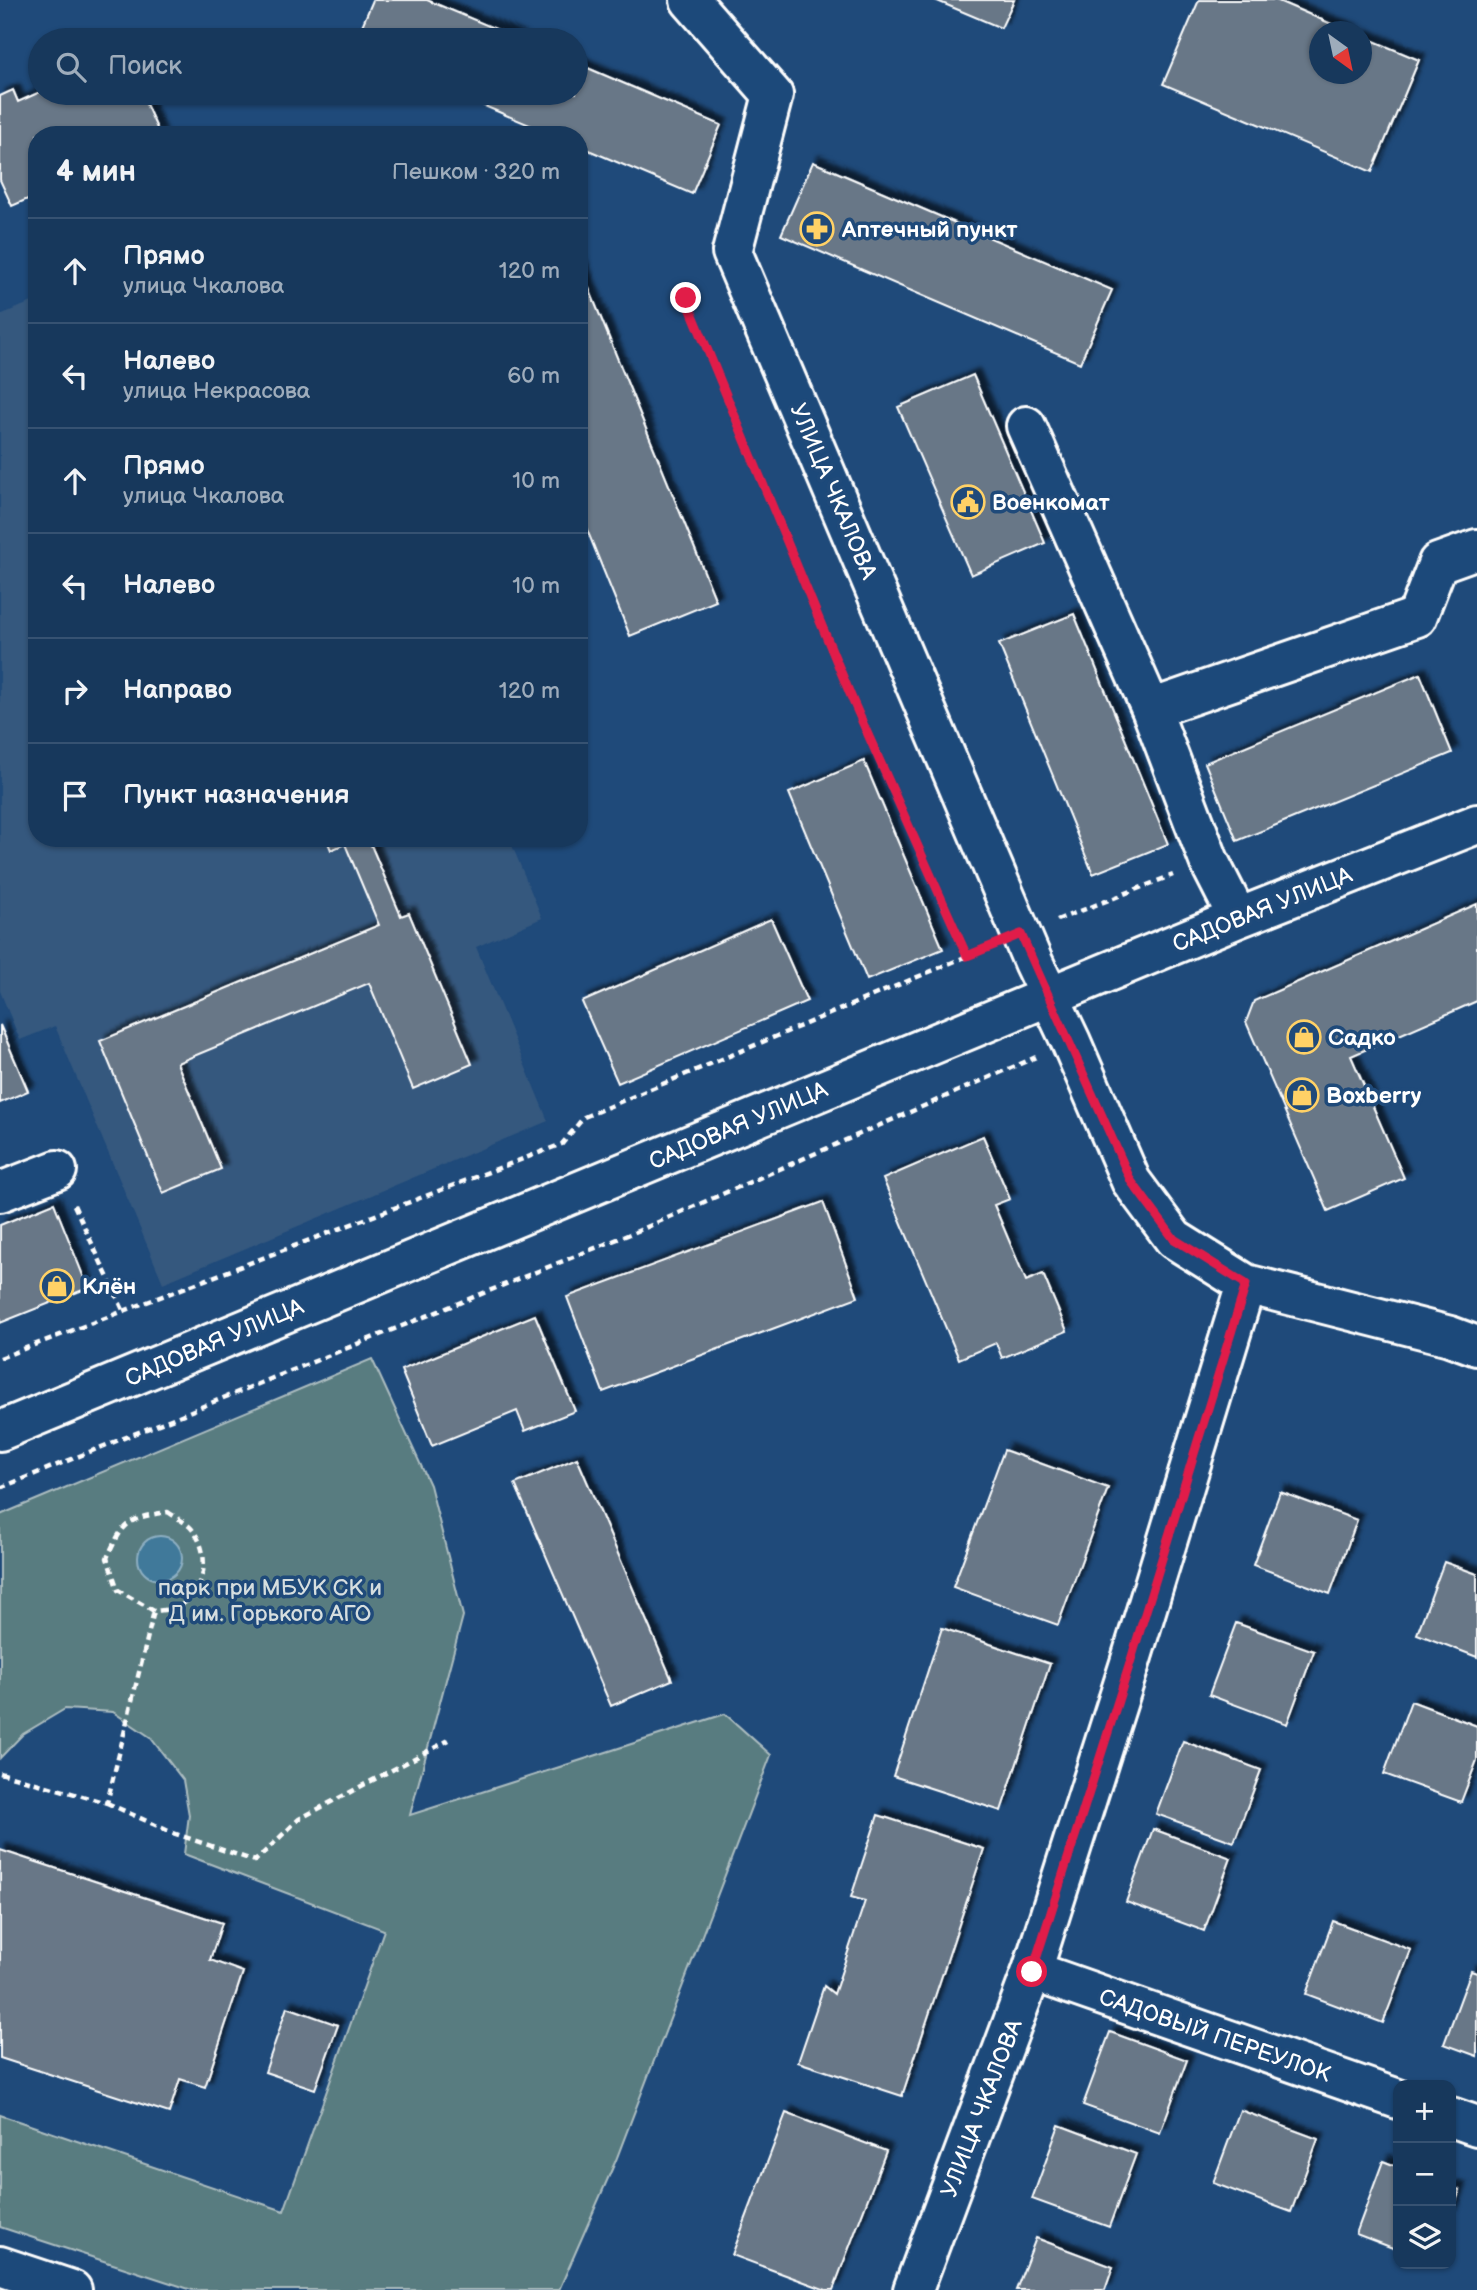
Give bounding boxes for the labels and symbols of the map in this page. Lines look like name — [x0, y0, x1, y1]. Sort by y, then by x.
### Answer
north arrow — [1309, 21, 1372, 84]
pharmacy icon: Аптечный пункт — [798, 210, 836, 248]
place label: Аптечный пункт — [841, 216, 1017, 244]
route end — [670, 282, 701, 313]
street label: УЛИЦА ЧКАЛОВА — [783, 399, 883, 584]
public building icon: Военкомат — [949, 483, 987, 521]
place label: Военкомат — [992, 489, 1110, 517]
street label: САДОВАЯ УЛИЦА — [1169, 861, 1356, 959]
shop icon: Садко — [1285, 1018, 1323, 1056]
place label: Садко — [1328, 1024, 1396, 1052]
street label: САДОВАЯ УЛИЦА — [645, 1076, 832, 1176]
shop icon: Boxberry — [1283, 1076, 1321, 1114]
place label: Boxberry — [1326, 1082, 1422, 1110]
shop icon: Клён — [38, 1267, 76, 1305]
place label: Клён — [82, 1273, 136, 1301]
street label: САДОВАЯ УЛИЦА — [121, 1293, 308, 1393]
park label: парк при МБУК СК и Д им. Горького АГО — [158, 1574, 382, 1628]
route start — [1016, 1956, 1047, 1987]
street label: САДОВЫЙ ПЕРЕУЛОК — [1095, 1983, 1334, 2089]
street label: УЛИЦА ЧКАЛОВА — [935, 2015, 1029, 2201]

